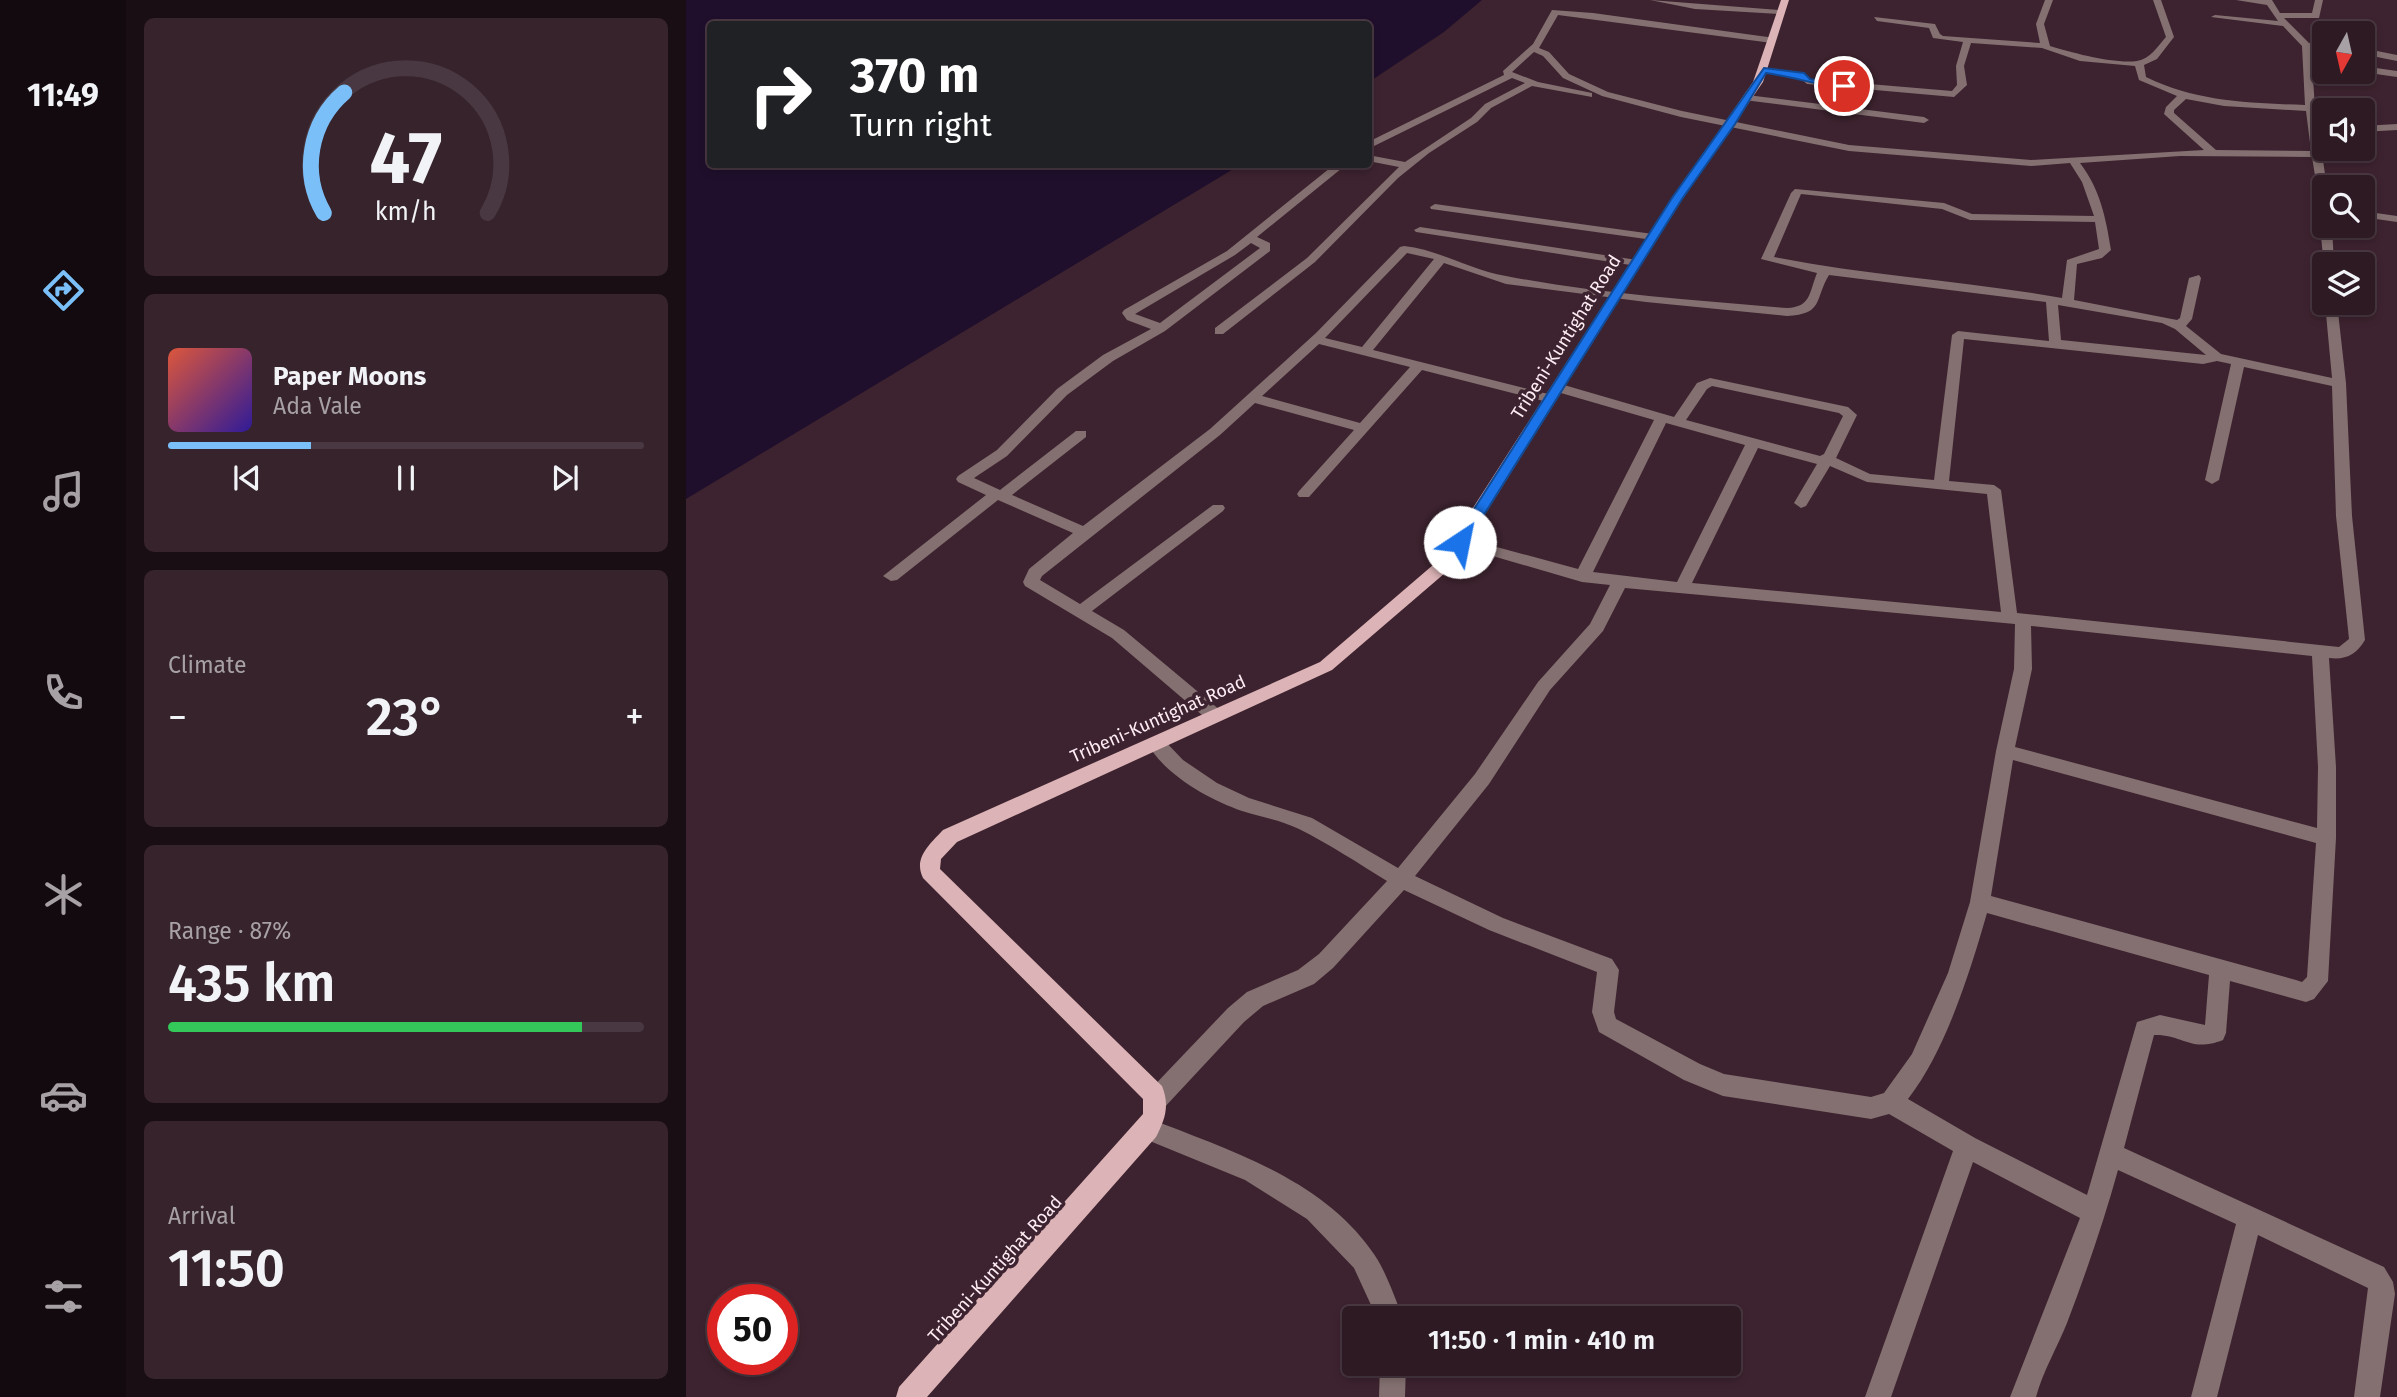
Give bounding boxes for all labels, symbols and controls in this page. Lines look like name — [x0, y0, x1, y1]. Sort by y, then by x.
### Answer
north arrow — [2312, 21, 2375, 84]
map controls — [2312, 21, 2375, 315]
text: 370 m — [850, 46, 979, 105]
icon: right — [735, 49, 826, 140]
pin — [1814, 56, 1874, 116]
icon: arrive — [1825, 67, 1863, 105]
text: 11:49 — [27, 76, 99, 114]
button: sound — [2312, 98, 2375, 161]
text: Turn right — [850, 106, 992, 144]
text: 47 — [369, 115, 443, 202]
button: search — [2312, 175, 2375, 238]
text: km/h — [375, 197, 437, 227]
street label: Tribeni-Kuntighat Road — [1506, 251, 1626, 423]
button: layers — [2312, 252, 2375, 315]
icon: directions — [39, 266, 88, 315]
text: Paper Moons — [273, 361, 426, 392]
text: Ada Vale — [273, 392, 362, 420]
icon: previous — [228, 459, 266, 497]
icon: pause — [387, 459, 425, 497]
icon: next — [546, 459, 584, 497]
icon: music — [39, 467, 88, 516]
position arrow — [1423, 505, 1497, 579]
text: Climate — [168, 651, 247, 679]
icon: phone — [39, 668, 88, 717]
street label: Tribeni-Kuntighat Road — [1067, 670, 1249, 768]
text: 23° — [366, 686, 446, 749]
text: − — [168, 694, 187, 740]
text: + — [625, 694, 644, 740]
icon: climate — [39, 870, 88, 919]
text: Range · 87% — [168, 917, 291, 945]
text: 435 km — [168, 952, 335, 1015]
icon: car — [39, 1071, 88, 1120]
street label: Tribeni-Kuntighat Road — [923, 1191, 1067, 1347]
text: Arrival — [168, 1202, 235, 1230]
text: 11:50 — [168, 1237, 285, 1300]
icon: filters — [39, 1272, 88, 1321]
speed limit sign: 50 — [707, 1284, 798, 1375]
text: 11:50 · 1 min · 410 m — [1428, 1325, 1655, 1356]

